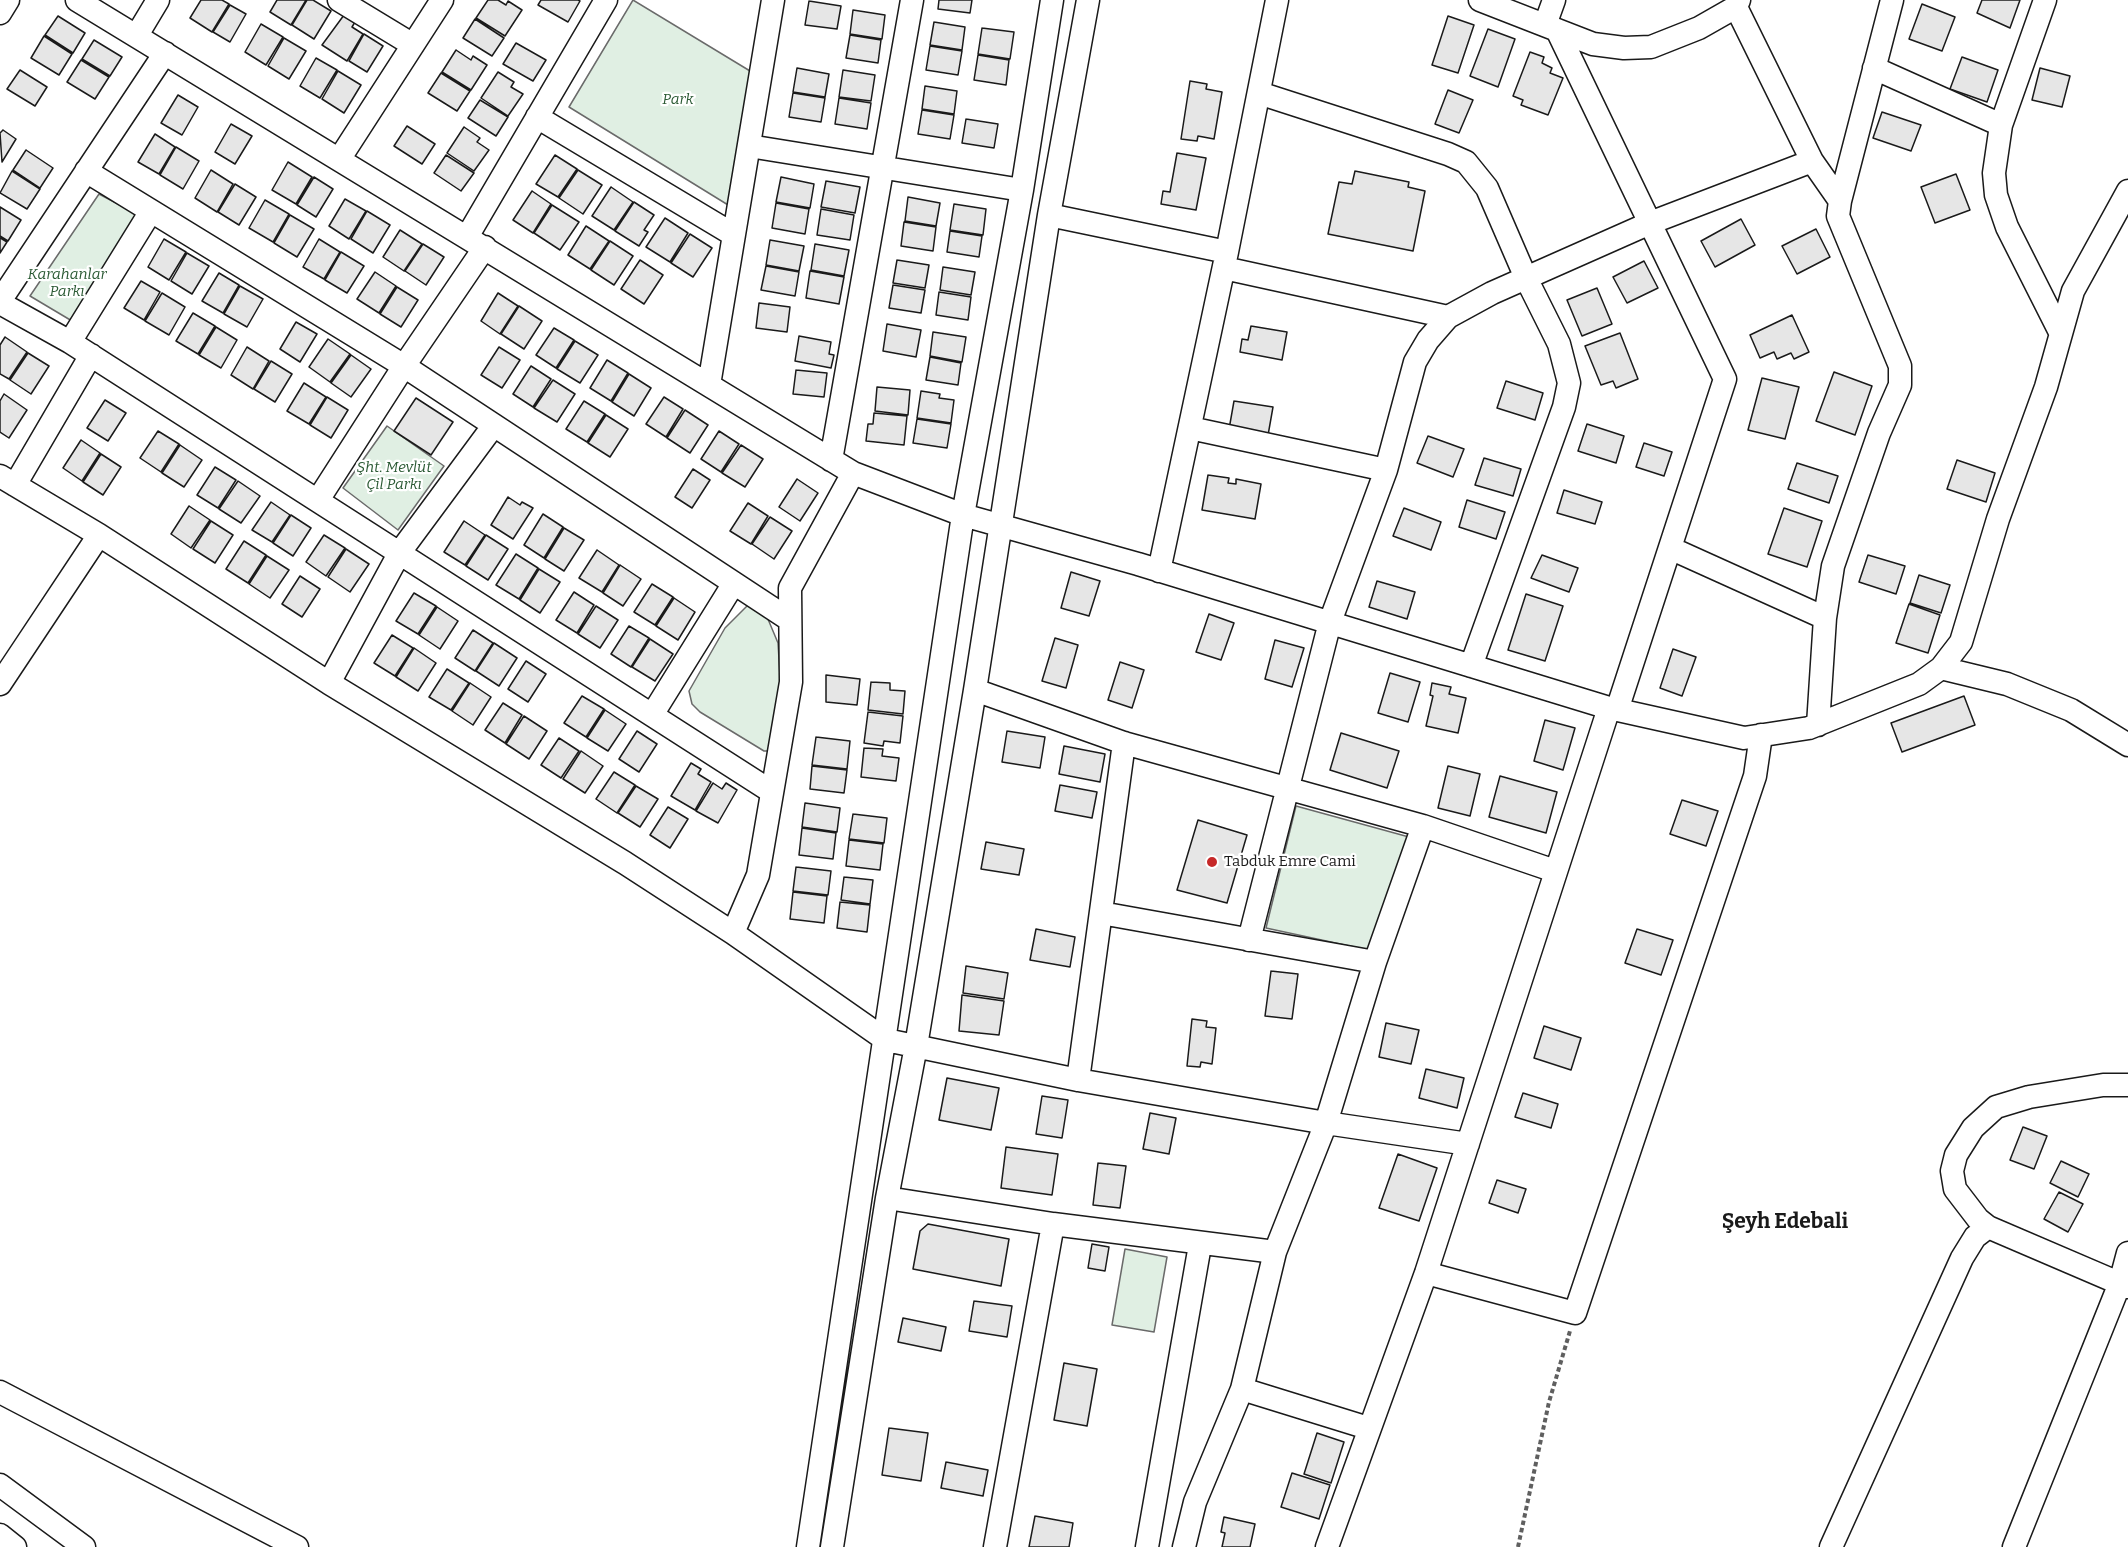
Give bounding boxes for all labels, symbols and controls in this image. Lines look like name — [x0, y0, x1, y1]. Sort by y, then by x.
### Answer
park label: Park — [662, 91, 694, 109]
park label: Karahanlar Parkı — [28, 266, 106, 301]
park label: Şht. Mevlüt Çil Parkı — [357, 459, 431, 494]
place label: Tabduk Emre Cami — [1224, 853, 1356, 871]
marker: Tabduk Emre Cami — [1205, 855, 1219, 869]
district label: Şeyh Edebali — [1722, 1209, 1848, 1235]

